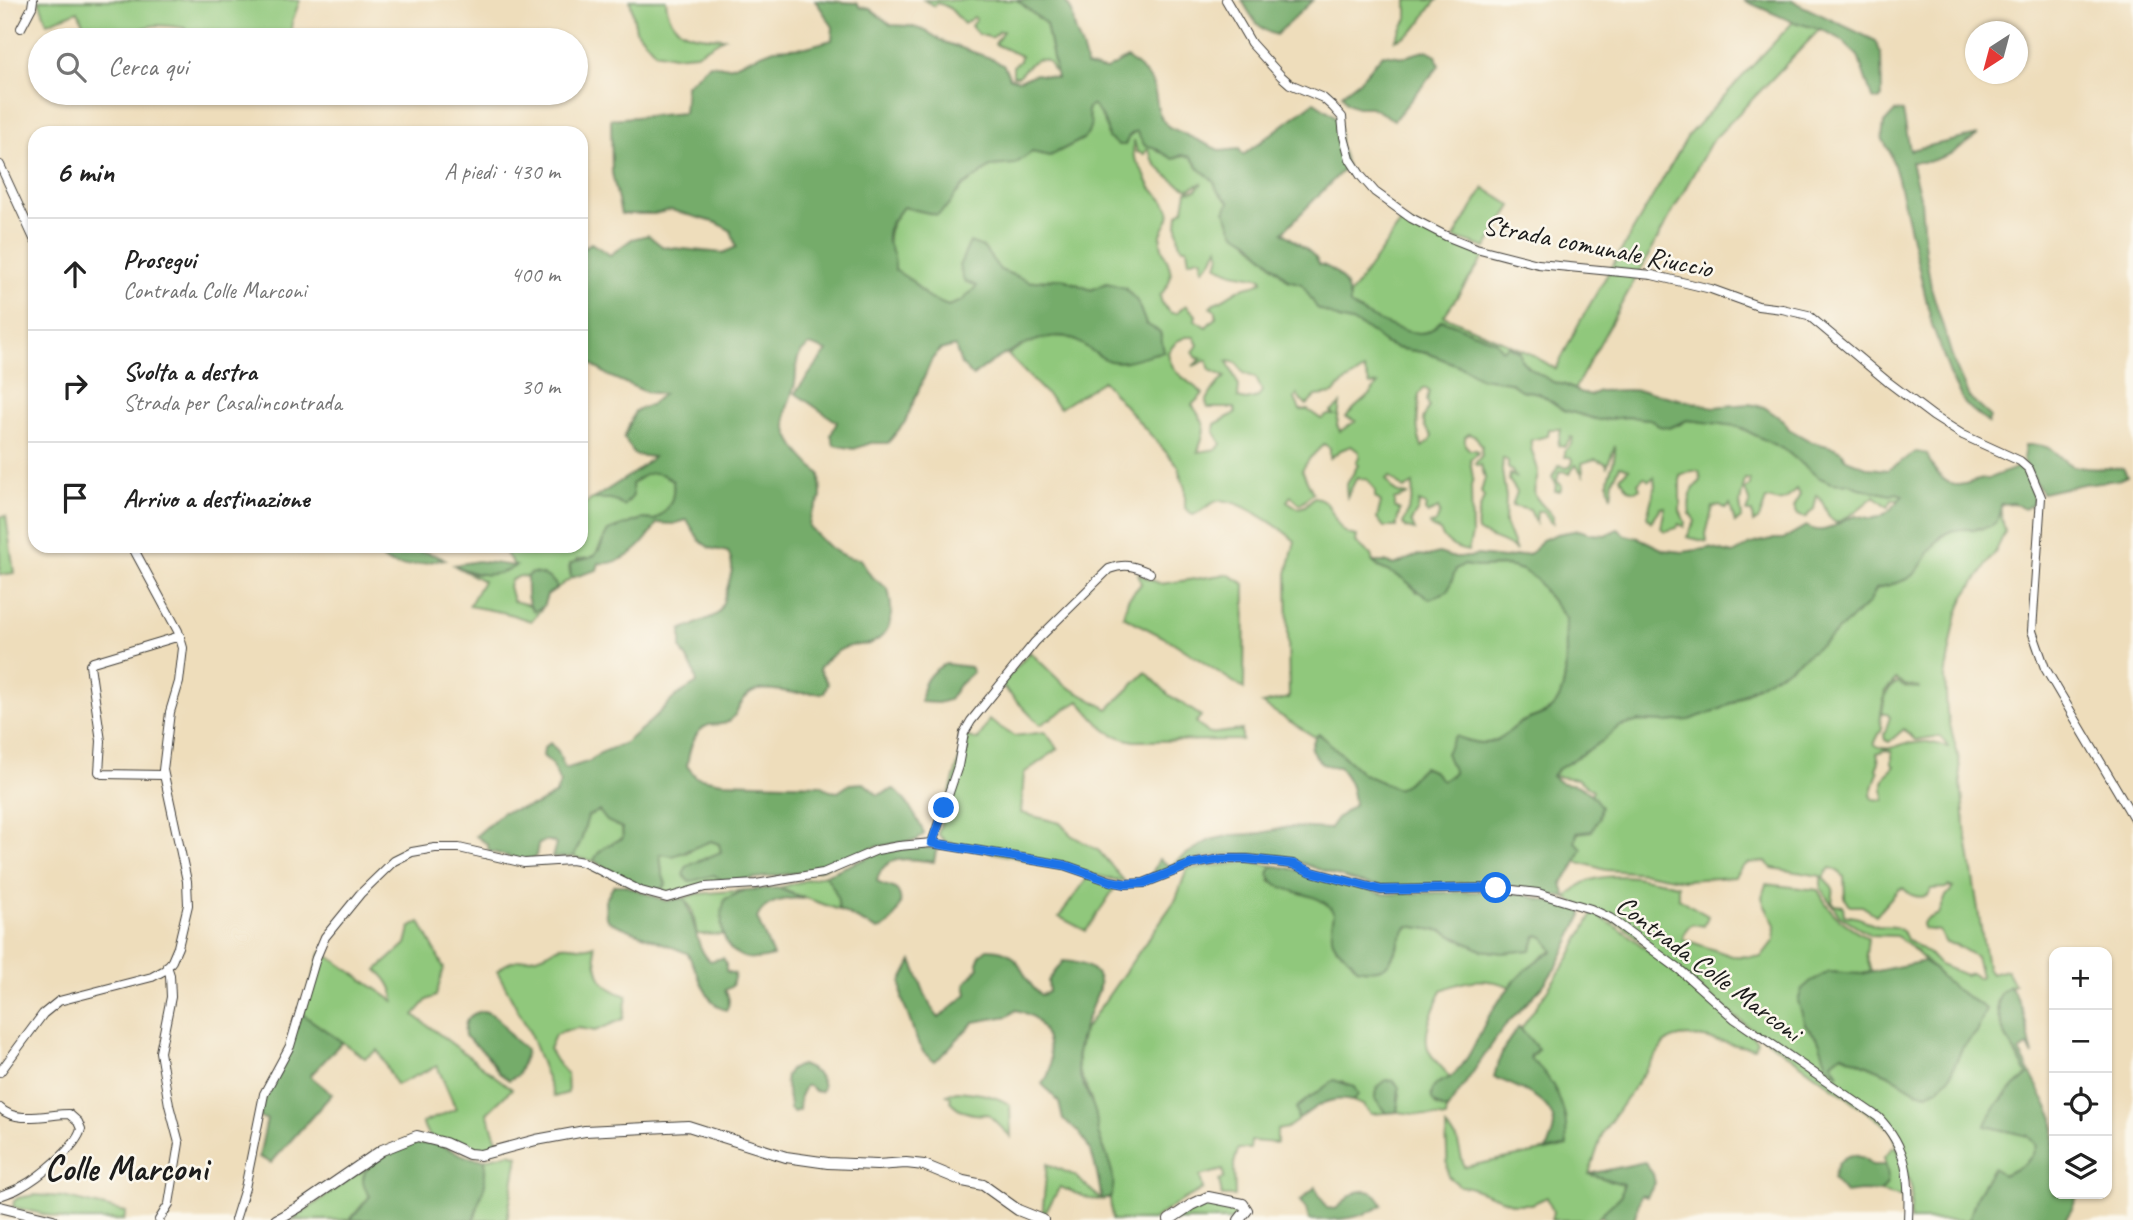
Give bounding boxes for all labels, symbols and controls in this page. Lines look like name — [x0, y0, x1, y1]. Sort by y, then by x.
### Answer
north arrow — [1965, 21, 2028, 84]
search box — [28, 28, 588, 105]
icon: search — [52, 48, 90, 86]
text: Cerca qui — [108, 50, 188, 83]
text: 6 min — [56, 153, 114, 191]
text: A piedi · 430 m — [444, 157, 560, 186]
street label: Strada comunale Riuccio — [1481, 207, 1718, 286]
text: Prosegui — [123, 243, 196, 276]
icon: ahead — [56, 255, 94, 293]
text: 400 m — [511, 260, 560, 289]
text: Contrada Colle Marconi — [123, 276, 306, 305]
text: Svolta a destra — [123, 355, 257, 388]
icon: right — [56, 367, 94, 405]
text: 30 m — [521, 372, 560, 401]
text: Strada per Casalincontrada — [123, 388, 342, 417]
icon: arrive — [56, 479, 94, 517]
text: Arrivo a destinazione — [123, 482, 309, 515]
route end — [928, 792, 959, 823]
route start — [1480, 872, 1511, 903]
street label: Contrada Colle Marconi — [1609, 887, 1812, 1051]
map controls — [2049, 947, 2112, 1199]
button: + — [2049, 947, 2112, 1010]
button: − — [2049, 1010, 2112, 1073]
button: locate — [2049, 1073, 2112, 1136]
button: layers — [2049, 1136, 2112, 1199]
district label: Colle Marconi — [44, 1146, 212, 1191]

